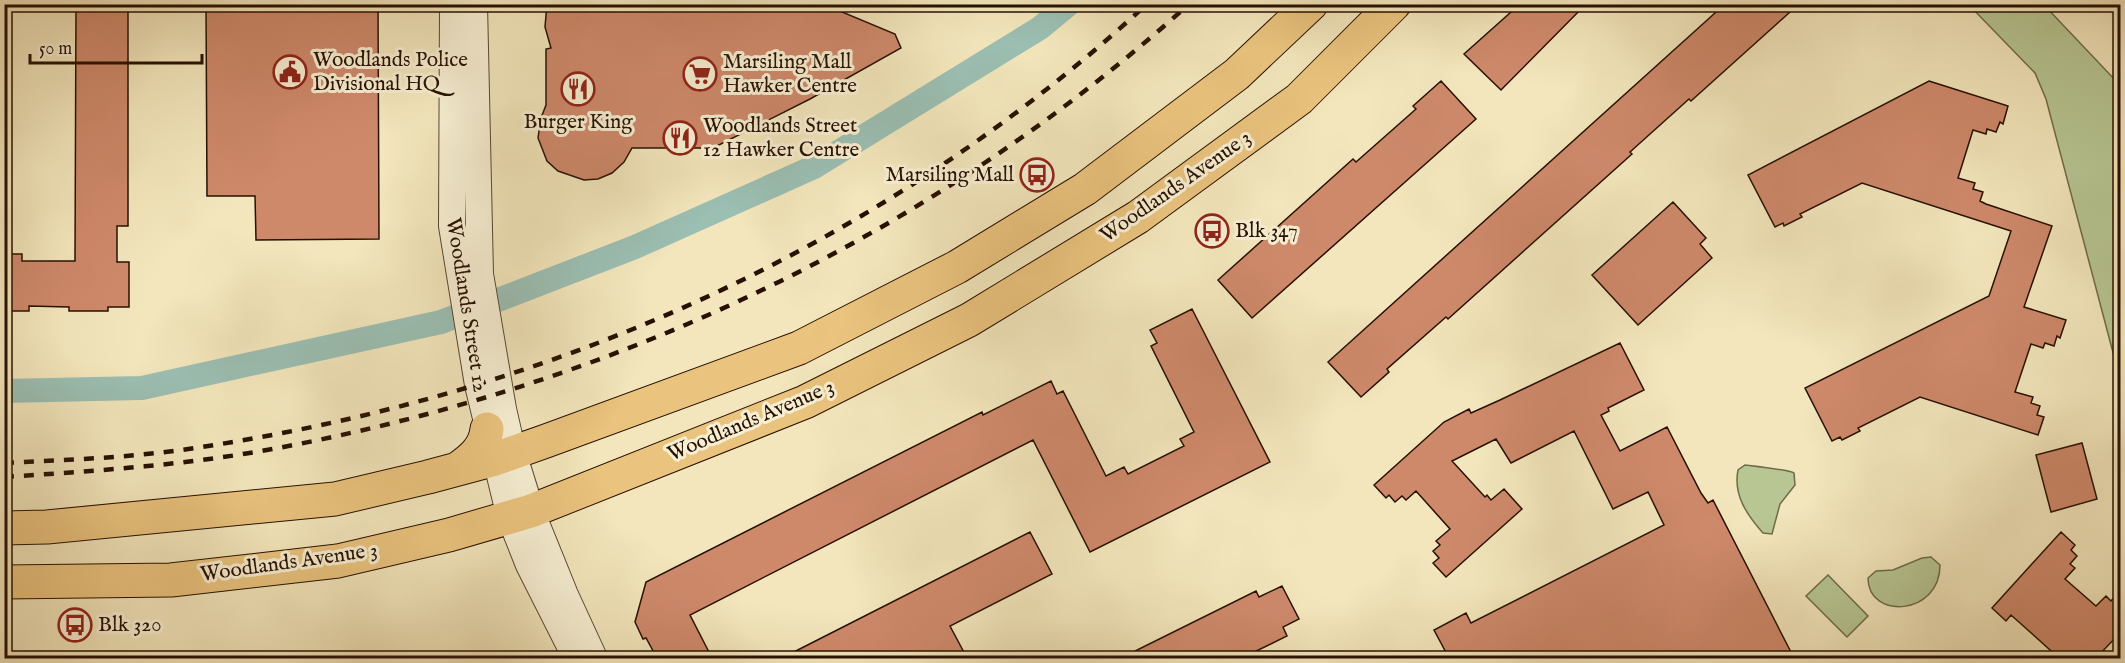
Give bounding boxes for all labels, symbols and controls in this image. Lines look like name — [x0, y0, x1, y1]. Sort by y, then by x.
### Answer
scale bar — [30, 27, 202, 65]
text: 50 m — [39, 38, 72, 61]
place label: Woodlands Police Divisional HQ — [313, 47, 468, 98]
place label: Marsiling Mall Hawker Centre — [723, 49, 857, 100]
public building icon: Woodlands Police Divisional HQ — [272, 54, 308, 90]
supermarket icon: Marsiling Mall Hawker Centre — [682, 56, 718, 92]
restaurant icon: Burger King — [560, 71, 596, 107]
place label: Burger King — [523, 109, 633, 136]
place label: Woodlands Street 12 Hawker Centre — [703, 113, 859, 164]
restaurant icon: Woodlands Street 12 Hawker Centre — [662, 120, 698, 156]
street label: Woodlands Avenue 3 — [1095, 125, 1257, 249]
bus stop icon: Marsiling Mall — [1019, 157, 1055, 193]
place label: Marsiling Mall — [886, 162, 1014, 189]
bus stop icon: Blk 347 — [1194, 213, 1230, 249]
street label: Woodlands Street 12 — [439, 216, 493, 394]
place label: Blk 347 — [1235, 218, 1298, 245]
street label: Woodlands Avenue 3 — [664, 374, 838, 468]
street label: Woodlands Avenue 3 — [199, 537, 379, 589]
bus stop icon: Blk 320 — [57, 607, 93, 643]
place label: Blk 320 — [98, 612, 161, 639]

